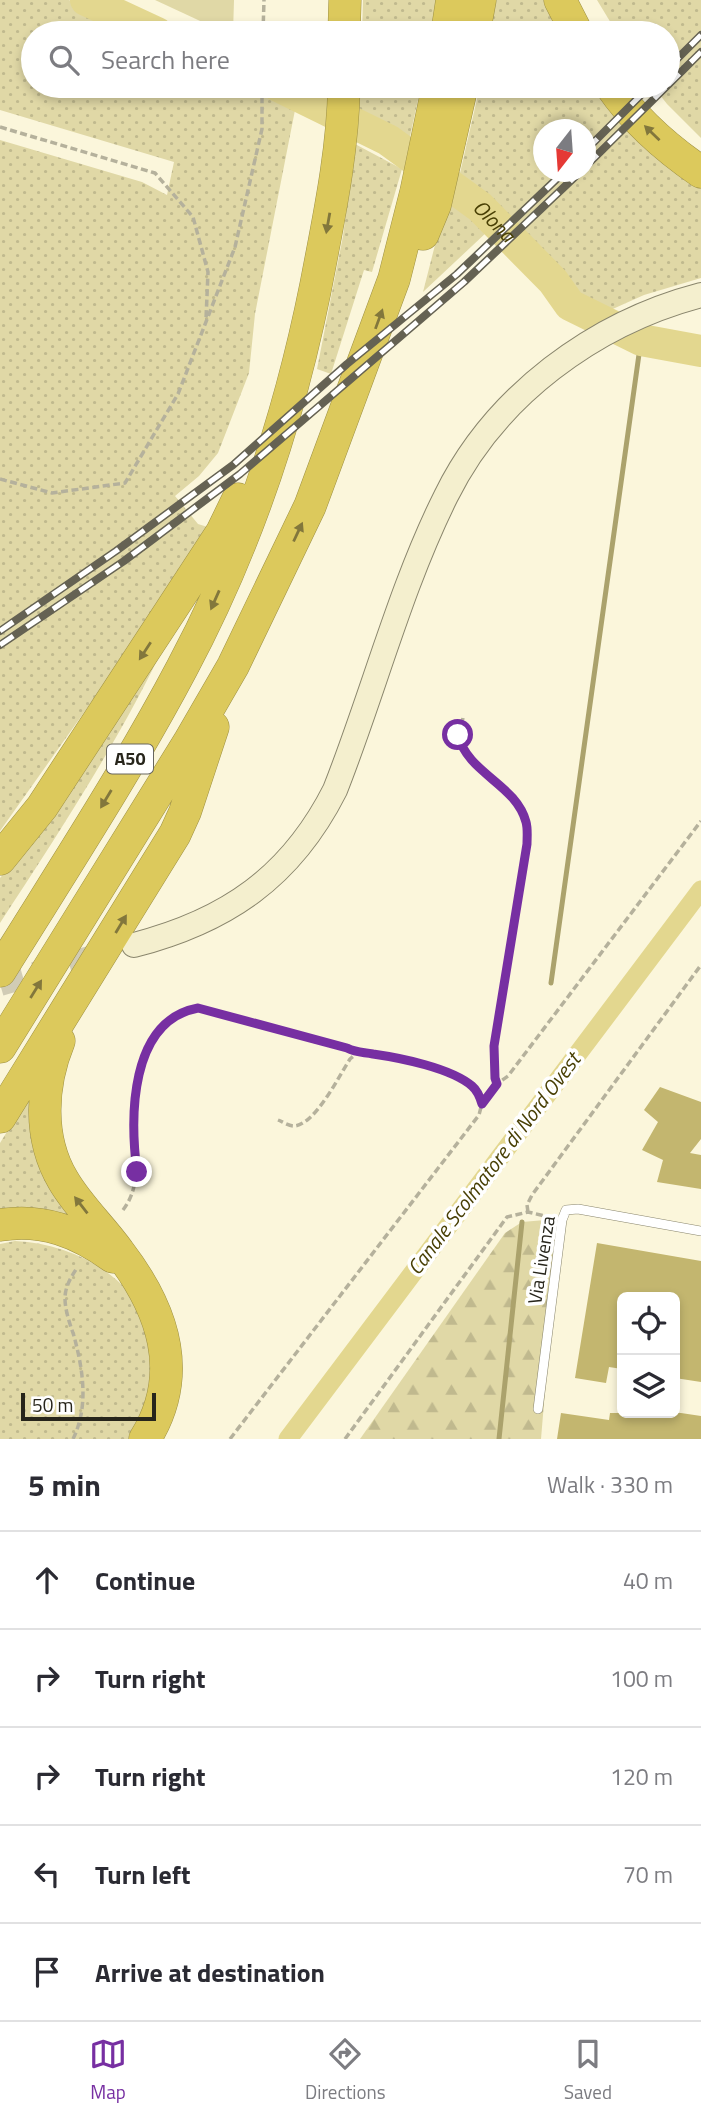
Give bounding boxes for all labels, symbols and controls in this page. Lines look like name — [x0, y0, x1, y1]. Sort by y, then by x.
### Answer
search box — [21, 21, 680, 98]
text: Search here — [101, 40, 230, 79]
icon: search — [45, 41, 83, 79]
north arrow — [533, 119, 596, 182]
one-way arrow — [644, 126, 661, 142]
water label: Olona — [466, 192, 524, 250]
one-way arrow — [322, 212, 333, 234]
one-way arrow — [374, 309, 385, 330]
one-way arrow — [292, 522, 304, 542]
one-way arrow — [209, 589, 220, 610]
one-way arrow — [138, 641, 151, 661]
route start — [442, 719, 473, 750]
road number: A50 — [107, 744, 153, 774]
one-way arrow — [100, 789, 112, 808]
one-way arrow — [115, 914, 127, 933]
one-way arrow — [30, 980, 42, 999]
water label: Canale Scolmatore di Nord Ovest — [399, 1044, 589, 1281]
route end — [121, 1156, 152, 1187]
one-way arrow — [74, 1196, 88, 1214]
street label: Via Livenza — [519, 1213, 562, 1306]
map controls — [617, 1292, 680, 1418]
button: locate — [617, 1292, 680, 1355]
button: layers — [617, 1355, 680, 1418]
scale bar — [21, 1390, 156, 1422]
text: 50 m — [32, 1390, 73, 1419]
text: 5 min — [28, 1462, 101, 1508]
text: Walk · 330 m — [547, 1467, 673, 1502]
icon: ahead — [28, 1561, 66, 1599]
text: Continue — [95, 1561, 195, 1600]
text: 40 m — [623, 1563, 673, 1598]
icon: right — [28, 1659, 66, 1697]
text: Turn right — [95, 1659, 206, 1698]
text: 100 m — [610, 1661, 673, 1696]
icon: right — [28, 1757, 66, 1795]
text: Turn right — [95, 1757, 206, 1796]
text: 120 m — [610, 1759, 673, 1794]
icon: left — [28, 1855, 66, 1893]
text: Turn left — [95, 1855, 190, 1894]
text: 70 m — [623, 1857, 673, 1892]
icon: arrive — [28, 1953, 66, 1991]
text: Arrive at destination — [95, 1953, 325, 1992]
tab: Map — [89, 2035, 127, 2106]
tab: Directions — [305, 2035, 386, 2106]
tab: Saved — [564, 2035, 612, 2106]

